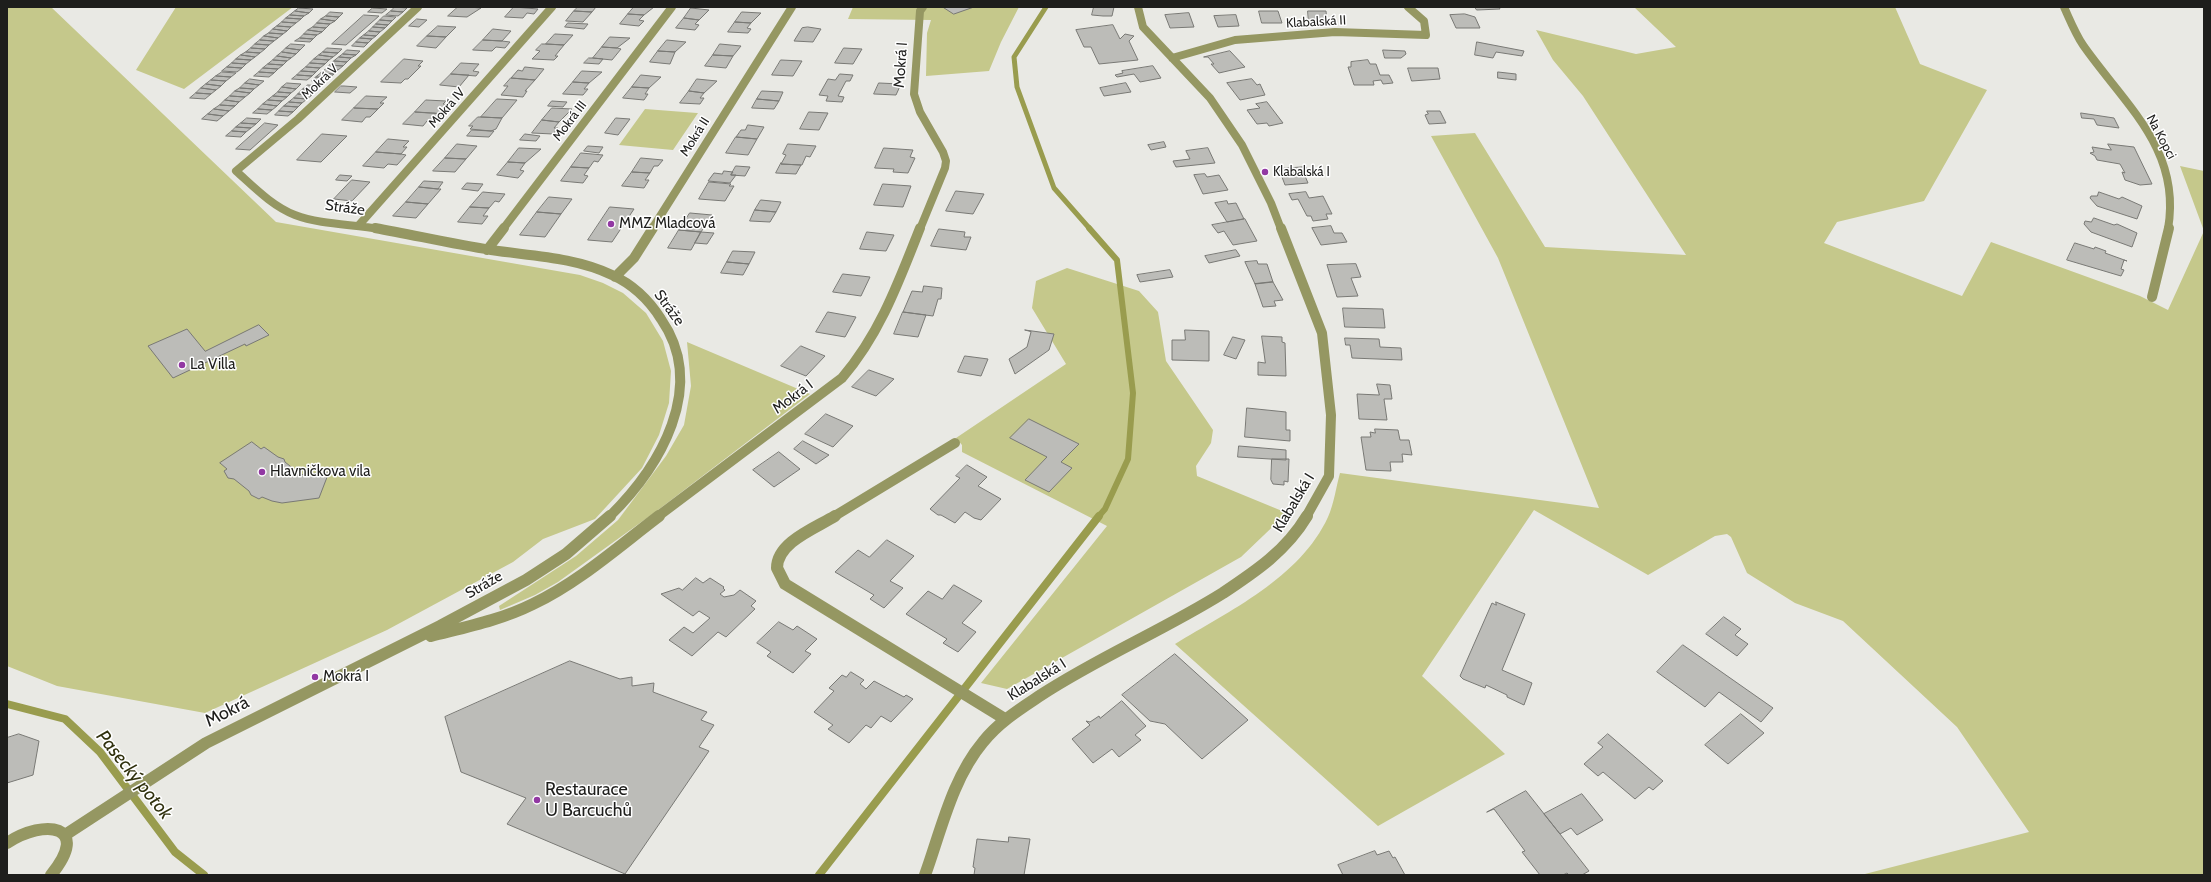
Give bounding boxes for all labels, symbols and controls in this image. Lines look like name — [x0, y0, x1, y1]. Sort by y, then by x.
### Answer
street label: Klabalská II — [1286, 13, 1346, 31]
street label: Mokrá I — [890, 41, 912, 89]
street label: Mokrá V — [298, 61, 342, 103]
street label: Mokrá IV — [425, 85, 469, 131]
street label: Mokrá III — [550, 98, 590, 144]
street label: Na Kopci — [2143, 112, 2179, 162]
street label: Mokrá II — [677, 115, 713, 159]
place label: Klabalská I — [1273, 164, 1330, 180]
marker: Klabalská I — [1260, 167, 1270, 177]
street label: Stráže — [324, 196, 366, 220]
place label: MMZ Mladcová — [619, 215, 715, 233]
marker: MMZ Mladcová — [606, 219, 616, 229]
street label: Stráže — [650, 287, 688, 329]
place label: La Villa — [190, 356, 235, 374]
marker: La Villa — [177, 360, 187, 370]
street label: Mokrá I — [769, 376, 817, 418]
place label: Hlavničkova vila — [270, 463, 370, 481]
marker: Hlavničkova vila — [257, 467, 267, 477]
street label: Klabalská I — [1269, 470, 1319, 536]
street label: Stráže — [462, 567, 506, 603]
street label: Klabalská I — [1004, 655, 1070, 705]
place label: Mokrá I — [323, 668, 369, 686]
marker: Mokrá I — [310, 672, 320, 682]
street label: Mokrá — [201, 692, 253, 732]
water label: Pasecký potok — [91, 726, 177, 824]
place label: Restaurace U Barcuchů — [545, 779, 632, 822]
marker: Restaurace U Barcuchů — [532, 795, 542, 805]

